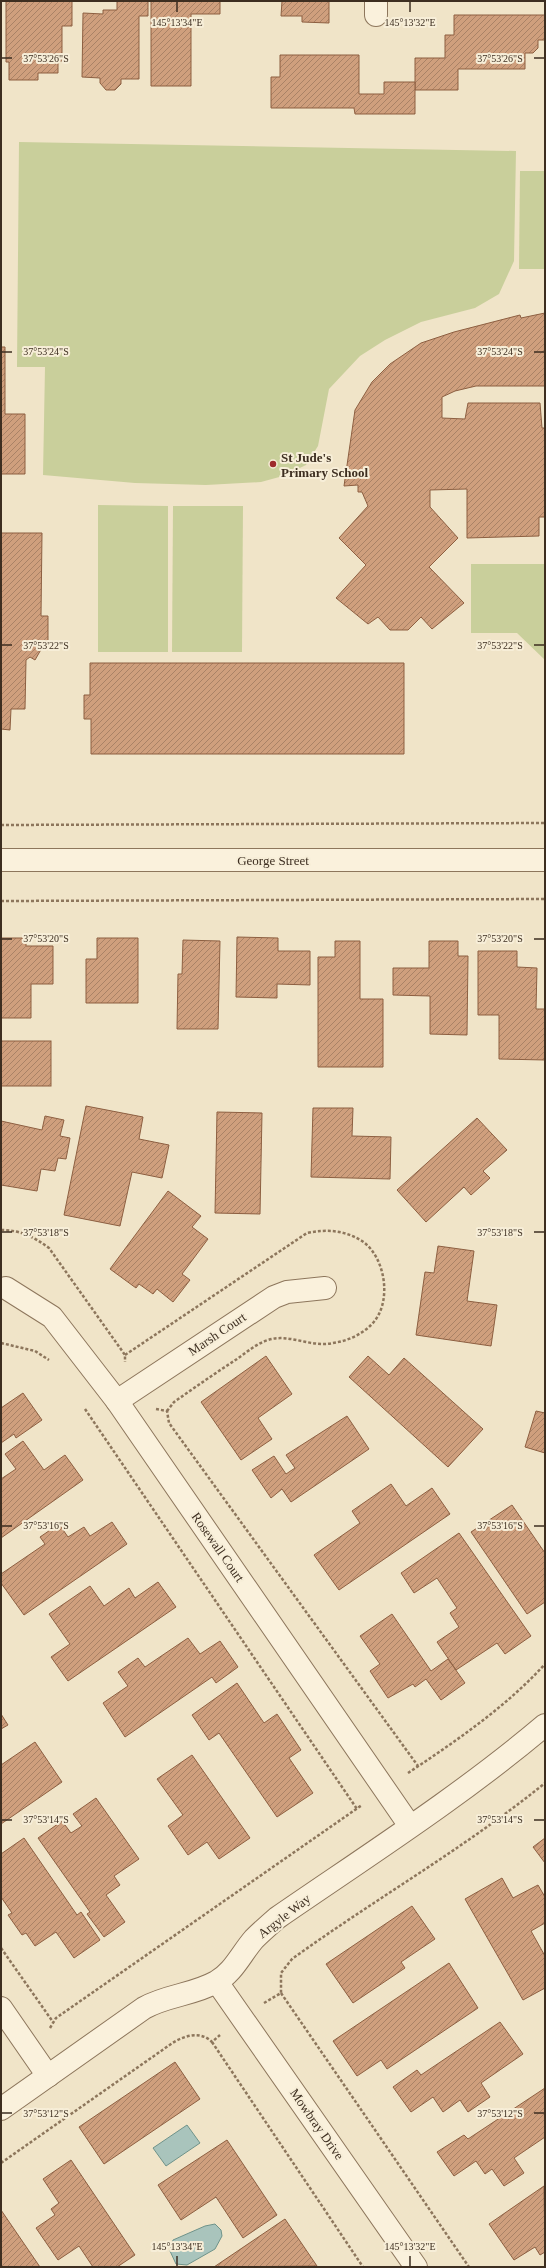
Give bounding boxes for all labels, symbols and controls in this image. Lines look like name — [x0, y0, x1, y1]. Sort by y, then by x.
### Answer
text: 145°13'34"E — [152, 17, 203, 28]
text: 145°13'32"E — [385, 17, 436, 28]
text: 37°53'26"S — [23, 53, 69, 64]
text: 37°53'26"S — [477, 53, 523, 64]
text: 37°53'24"S — [23, 346, 69, 357]
text: 37°53'24"S — [477, 346, 523, 357]
place label: St Jude's Primary School — [281, 450, 368, 480]
marker: St Jude's Primary School — [268, 459, 278, 469]
text: 37°53'22"S — [23, 640, 69, 651]
text: 37°53'22"S — [477, 640, 523, 651]
street label: George Street — [237, 853, 309, 868]
text: 37°53'20"S — [23, 933, 69, 944]
text: 37°53'20"S — [477, 933, 523, 944]
text: 37°53'18"S — [23, 1227, 69, 1238]
text: 37°53'18"S — [477, 1227, 523, 1238]
street label: Marsh Court — [185, 1309, 249, 1359]
street label: Rosewall Court — [189, 1509, 248, 1585]
text: 37°53'16"S — [23, 1520, 69, 1531]
text: 37°53'16"S — [477, 1520, 523, 1531]
text: 37°53'14"S — [23, 1814, 69, 1825]
text: 37°53'14"S — [477, 1814, 523, 1825]
street label: Argyle Way — [255, 1891, 314, 1941]
street label: Mowbray Drive — [287, 2086, 347, 2163]
text: 37°53'12"S — [23, 2108, 69, 2119]
text: 37°53'12"S — [477, 2108, 523, 2119]
text: 145°13'34"E — [152, 2241, 203, 2252]
text: 145°13'32"E — [385, 2241, 436, 2252]

